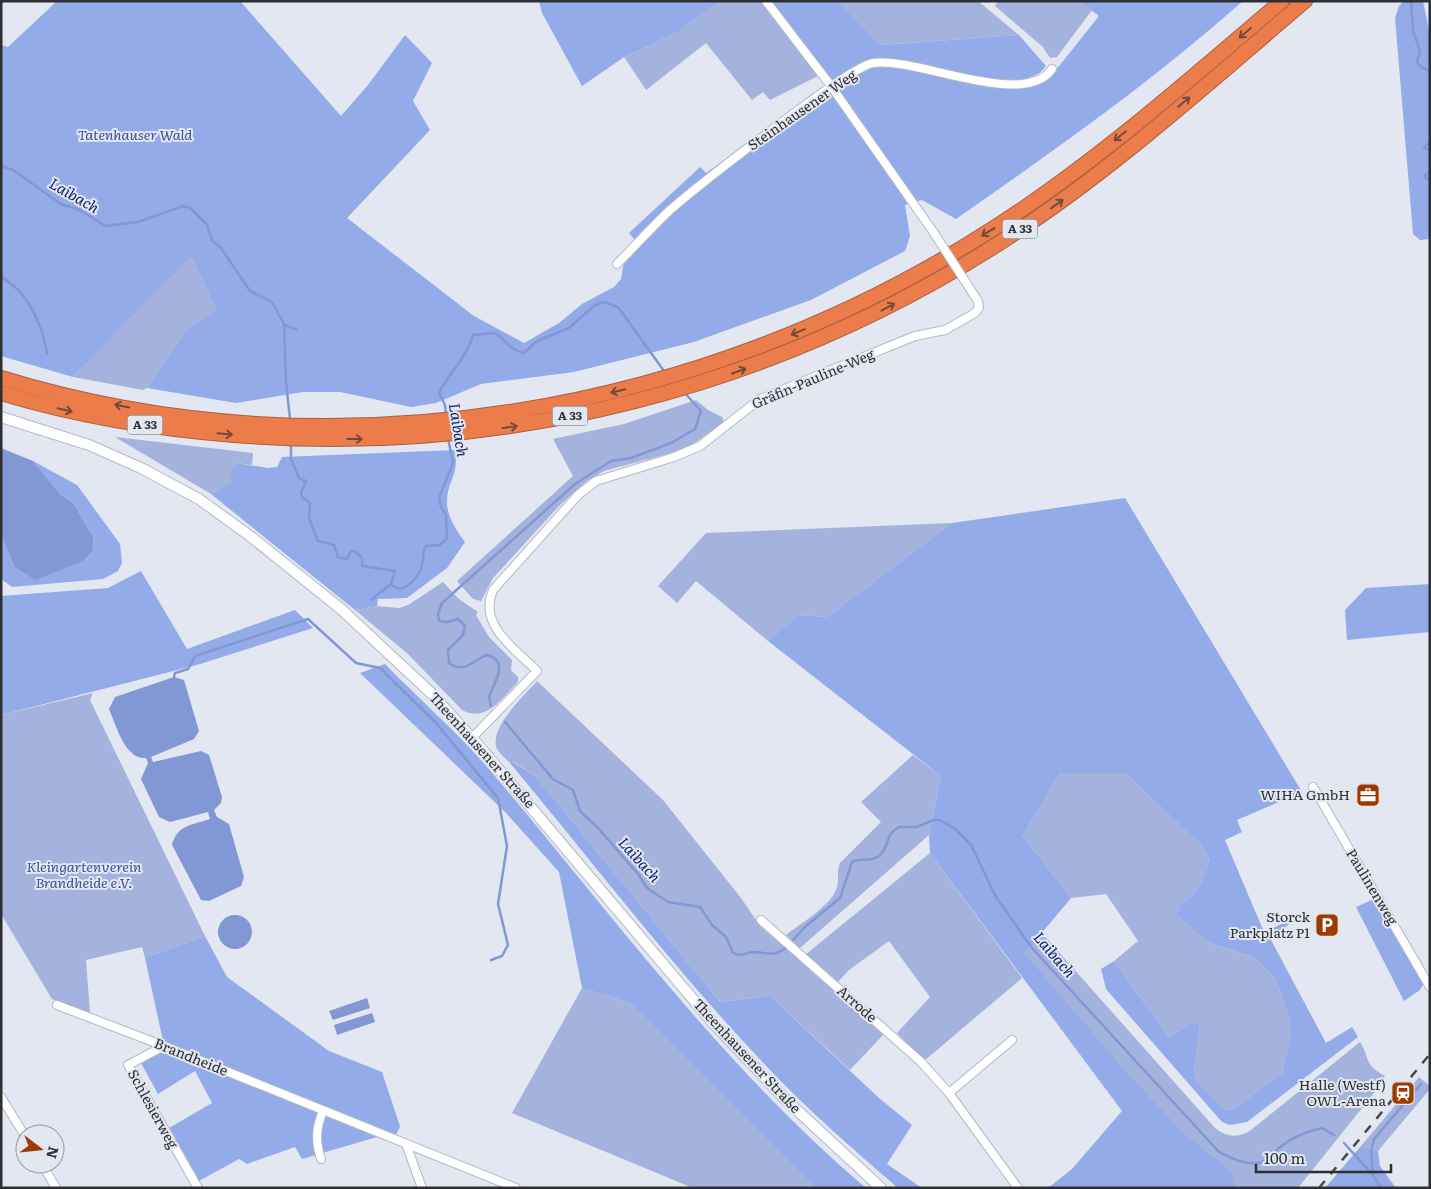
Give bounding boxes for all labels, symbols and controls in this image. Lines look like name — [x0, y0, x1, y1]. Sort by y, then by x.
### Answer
one-way arrow — [1239, 27, 1252, 38]
street label: Steinhausener Weg — [743, 64, 860, 154]
one-way arrow — [1177, 97, 1190, 108]
park label: Tatenhauser Wald — [78, 124, 192, 144]
one-way arrow — [1113, 131, 1126, 142]
water label: Laibach — [46, 171, 104, 218]
one-way arrow — [1050, 199, 1064, 209]
road number: A 33 — [1002, 220, 1038, 238]
one-way arrow — [982, 227, 996, 237]
one-way arrow — [881, 301, 895, 311]
one-way arrow — [791, 328, 806, 337]
street label: Gräfin-Pauline-Weg — [748, 343, 877, 413]
one-way arrow — [731, 365, 747, 375]
one-way arrow — [610, 387, 626, 396]
one-way arrow — [114, 400, 130, 410]
water label: Laibach — [444, 401, 475, 458]
one-way arrow — [56, 406, 72, 415]
road number: A 33 — [552, 406, 588, 426]
road number: A 33 — [128, 416, 162, 434]
one-way arrow — [501, 422, 517, 432]
one-way arrow — [217, 430, 233, 439]
one-way arrow — [346, 434, 363, 444]
street label: Theenhausener Straße — [425, 687, 540, 812]
office icon: WIHA GmbH — [1355, 782, 1381, 808]
place label: WIHA GmbH — [1260, 784, 1350, 804]
water label: Laibach — [613, 831, 667, 887]
street label: Paulinenweg — [1342, 845, 1404, 929]
park label: Kleingartenverein Brandheide e.V. — [27, 856, 142, 892]
place label: Storck Parkplatz P1 — [1230, 906, 1310, 942]
parking icon: Storck Parkplatz P1 — [1314, 912, 1340, 938]
water label: Laibach — [1029, 926, 1082, 982]
street label: Arrode — [833, 980, 882, 1026]
street label: Theenhausener Straße — [689, 994, 806, 1117]
street label: Brandheide — [152, 1032, 231, 1080]
street label: Schlesierweg — [124, 1065, 184, 1152]
place label: Halle (Westf) OWL-Arena — [1299, 1074, 1386, 1110]
station icon: Halle (Westf) OWL-Arena — [1390, 1080, 1416, 1106]
north arrow — [15, 1124, 65, 1174]
scale bar — [1256, 1142, 1391, 1174]
text: N — [42, 1144, 65, 1162]
text: 100 m — [1264, 1146, 1305, 1169]

